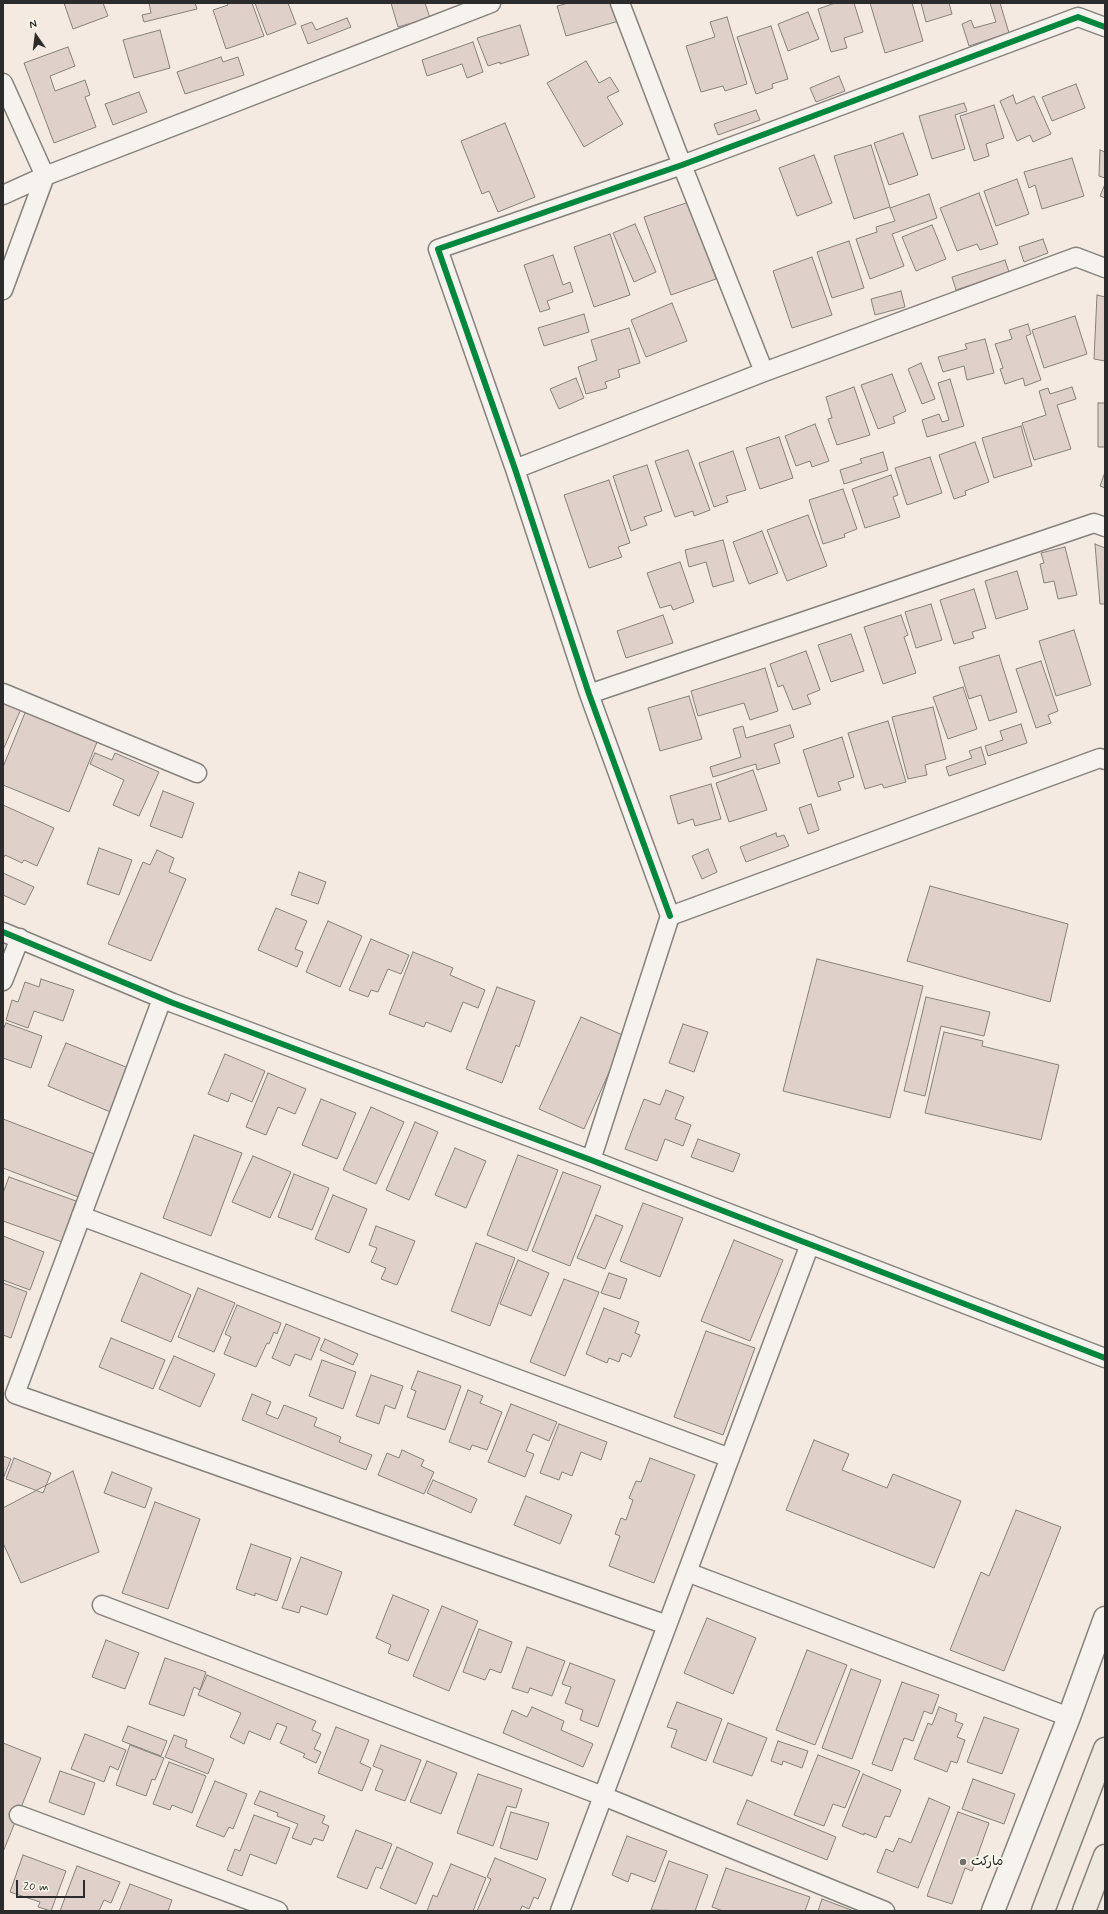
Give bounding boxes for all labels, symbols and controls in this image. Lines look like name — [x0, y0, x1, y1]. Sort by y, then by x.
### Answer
north arrow — [16, 16, 56, 56]
text: N — [28, 17, 38, 32]
place label: مارکت — [971, 1854, 1003, 1870]
marker: مارکت — [958, 1857, 968, 1867]
scale bar — [18, 1872, 87, 1898]
text: 20 m — [23, 1879, 49, 1895]

